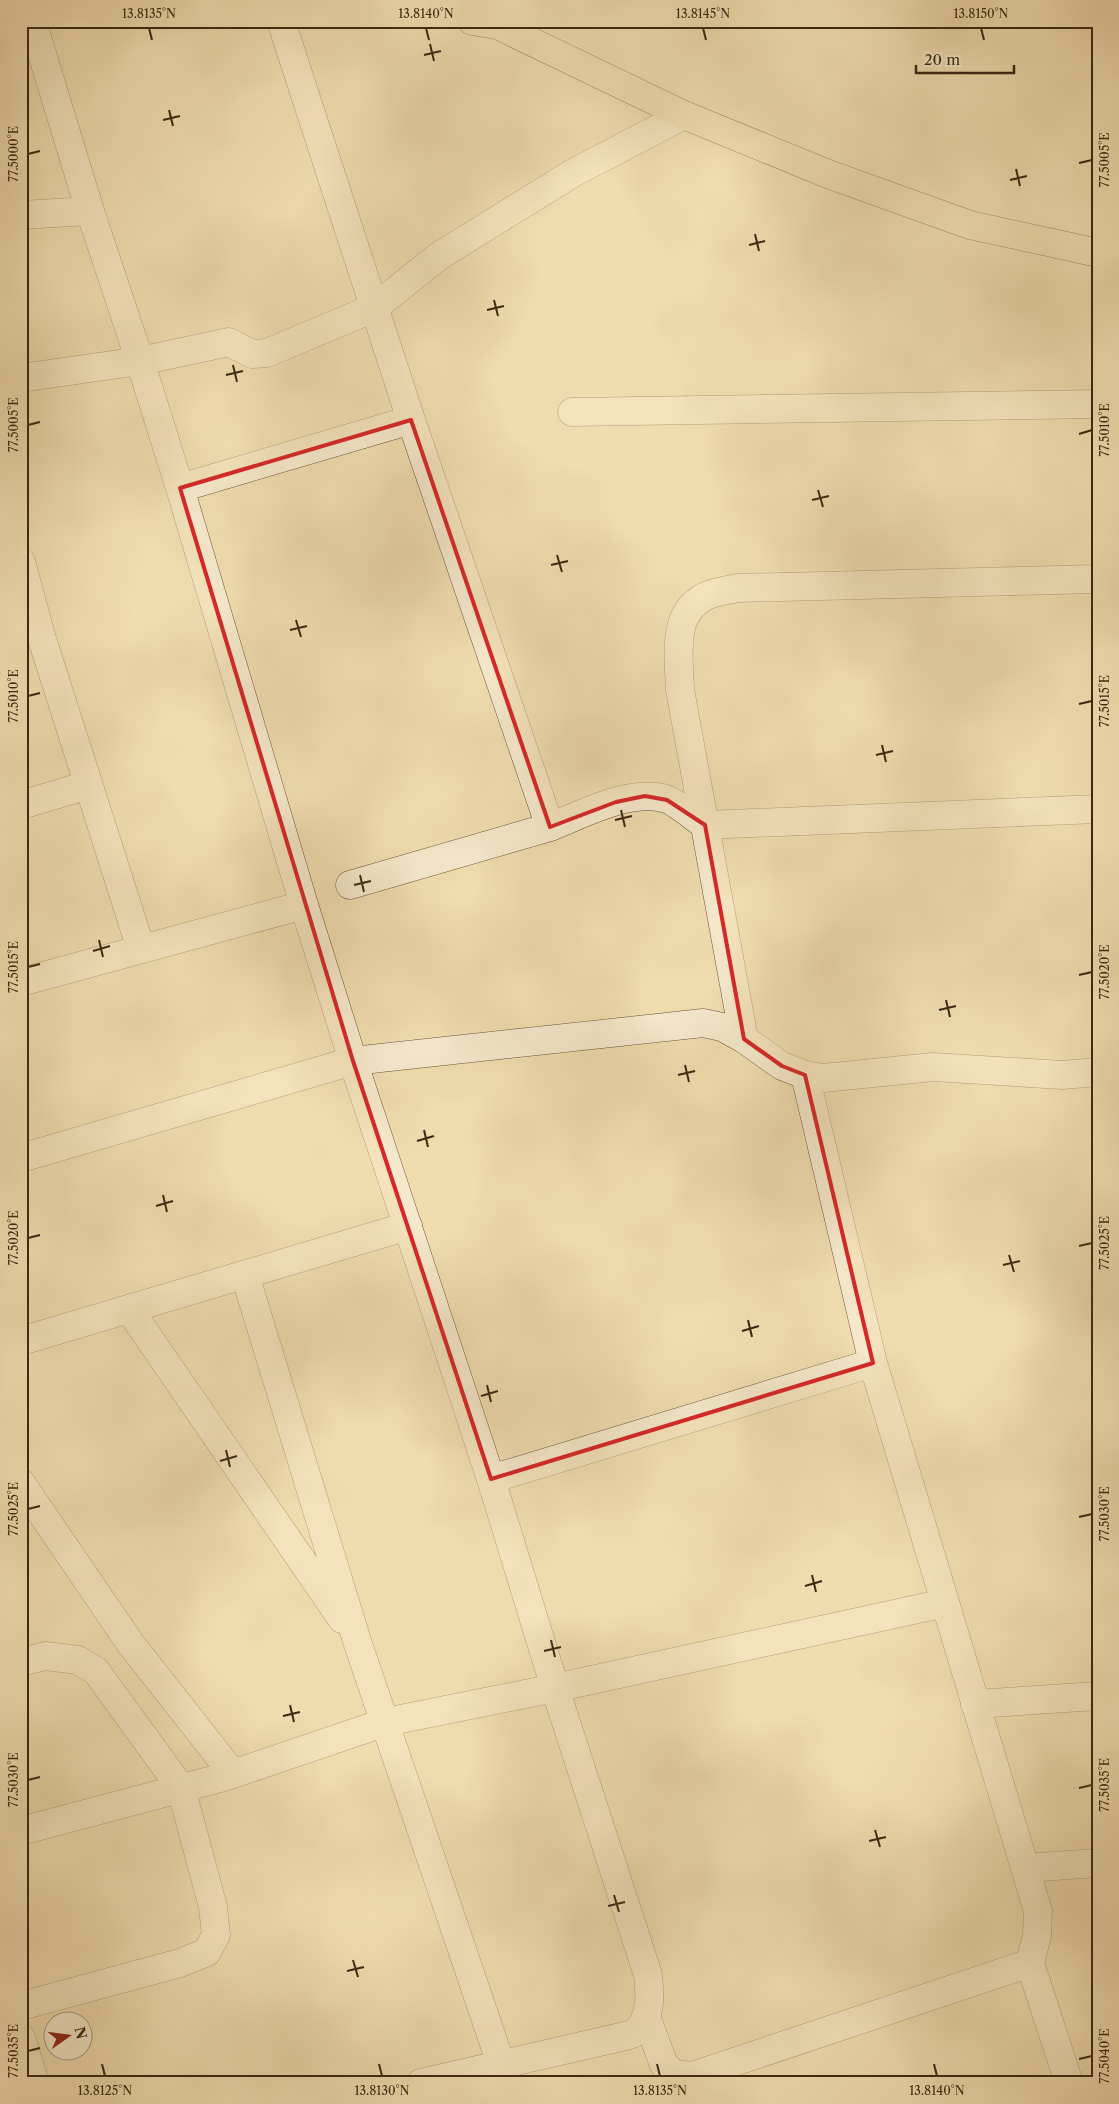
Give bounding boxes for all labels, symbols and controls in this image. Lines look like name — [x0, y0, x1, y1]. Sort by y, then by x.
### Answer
text: 13.8135°N — [122, 6, 176, 21]
text: 13.8140°N — [398, 6, 454, 21]
text: 13.8145°N — [676, 6, 730, 21]
text: 13.8150°N — [954, 6, 1009, 21]
scale bar — [916, 42, 1014, 74]
text: 20 m — [924, 50, 960, 69]
text: 77.5000°E — [6, 126, 21, 182]
text: 77.5005°E — [1097, 133, 1112, 187]
text: 77.5005°E — [6, 398, 21, 452]
text: 77.5010°E — [1097, 403, 1112, 457]
text: 77.5010°E — [6, 669, 21, 723]
text: 77.5015°E — [1097, 675, 1112, 727]
text: 77.5015°E — [6, 941, 21, 993]
text: 77.5020°E — [1097, 944, 1112, 1000]
text: 77.5020°E — [6, 1210, 21, 1266]
text: 77.5025°E — [1097, 1216, 1112, 1270]
text: 77.5025°E — [6, 1482, 21, 1536]
text: 77.5030°E — [1097, 1487, 1112, 1541]
text: 77.5030°E — [6, 1753, 21, 1807]
text: 77.5035°E — [1097, 1758, 1112, 1812]
north arrow — [42, 2012, 92, 2062]
text: 77.5035°E — [6, 2024, 21, 2078]
text: N — [70, 2025, 91, 2041]
text: 77.5040°E — [1097, 2028, 1112, 2084]
text: 13.8125°N — [78, 2083, 132, 2098]
text: 13.8130°N — [354, 2083, 410, 2098]
text: 13.8135°N — [633, 2083, 687, 2098]
text: 13.8140°N — [909, 2083, 965, 2098]

